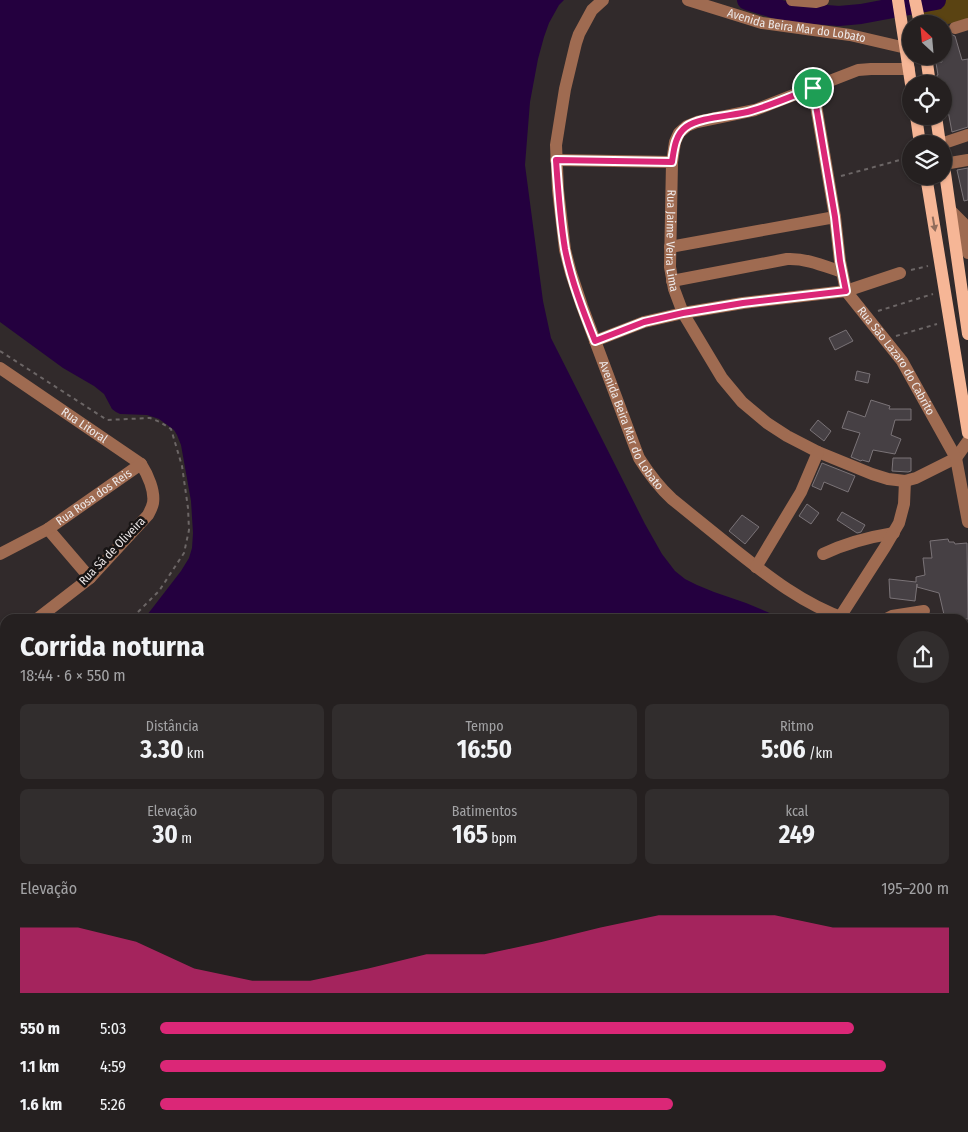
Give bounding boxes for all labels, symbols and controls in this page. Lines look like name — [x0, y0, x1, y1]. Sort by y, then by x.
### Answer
street label: Avenida Beira Mar do Lobato — [726, 6, 867, 45]
north arrow — [902, 15, 952, 65]
map controls — [902, 15, 952, 185]
pin — [792, 67, 834, 109]
icon: arrive — [799, 74, 827, 102]
button: locate — [902, 75, 952, 125]
button: layers — [902, 135, 952, 185]
street label: Rua Jaime Veira Lima — [663, 189, 681, 293]
one-way arrow — [930, 217, 938, 233]
street label: Rua São Lazaro do Cabrito — [854, 304, 938, 417]
street label: Avenida Beira Mar do Lobato — [596, 359, 666, 493]
street label: Rua Litoral — [59, 405, 110, 446]
street label: Rua Rosa dos Reis — [53, 466, 134, 528]
street label: Rua Sá de Oliveira — [76, 514, 148, 588]
text: Corrida noturna — [20, 630, 205, 663]
button: share — [897, 631, 949, 683]
text: 18:44 · 6 × 550 m — [20, 666, 126, 685]
text: Distância — [146, 718, 199, 735]
text: Tempo — [465, 718, 504, 735]
text: Ritmo — [780, 718, 814, 735]
text: 3.30 — [140, 735, 184, 765]
text: 16:50 — [457, 735, 512, 765]
text: 5:06 — [761, 735, 806, 765]
text: km — [184, 745, 204, 762]
text: /km — [806, 745, 833, 762]
text: Elevação — [147, 803, 197, 820]
text: Batimentos — [452, 803, 517, 820]
text: kcal — [785, 803, 808, 820]
text: 30 — [152, 820, 178, 850]
text: 165 — [452, 820, 488, 850]
text: 249 — [779, 820, 815, 850]
text: m — [178, 830, 192, 847]
text: bpm — [488, 830, 517, 847]
text: Elevação — [20, 879, 77, 898]
text: 195–200 m — [881, 879, 949, 898]
text: 550 m — [20, 1019, 60, 1038]
text: 5:03 — [100, 1019, 126, 1038]
text: 1.1 km — [20, 1057, 59, 1076]
text: 4:59 — [100, 1057, 126, 1076]
text: 1.6 km — [20, 1095, 62, 1114]
text: 5:26 — [100, 1095, 126, 1114]

